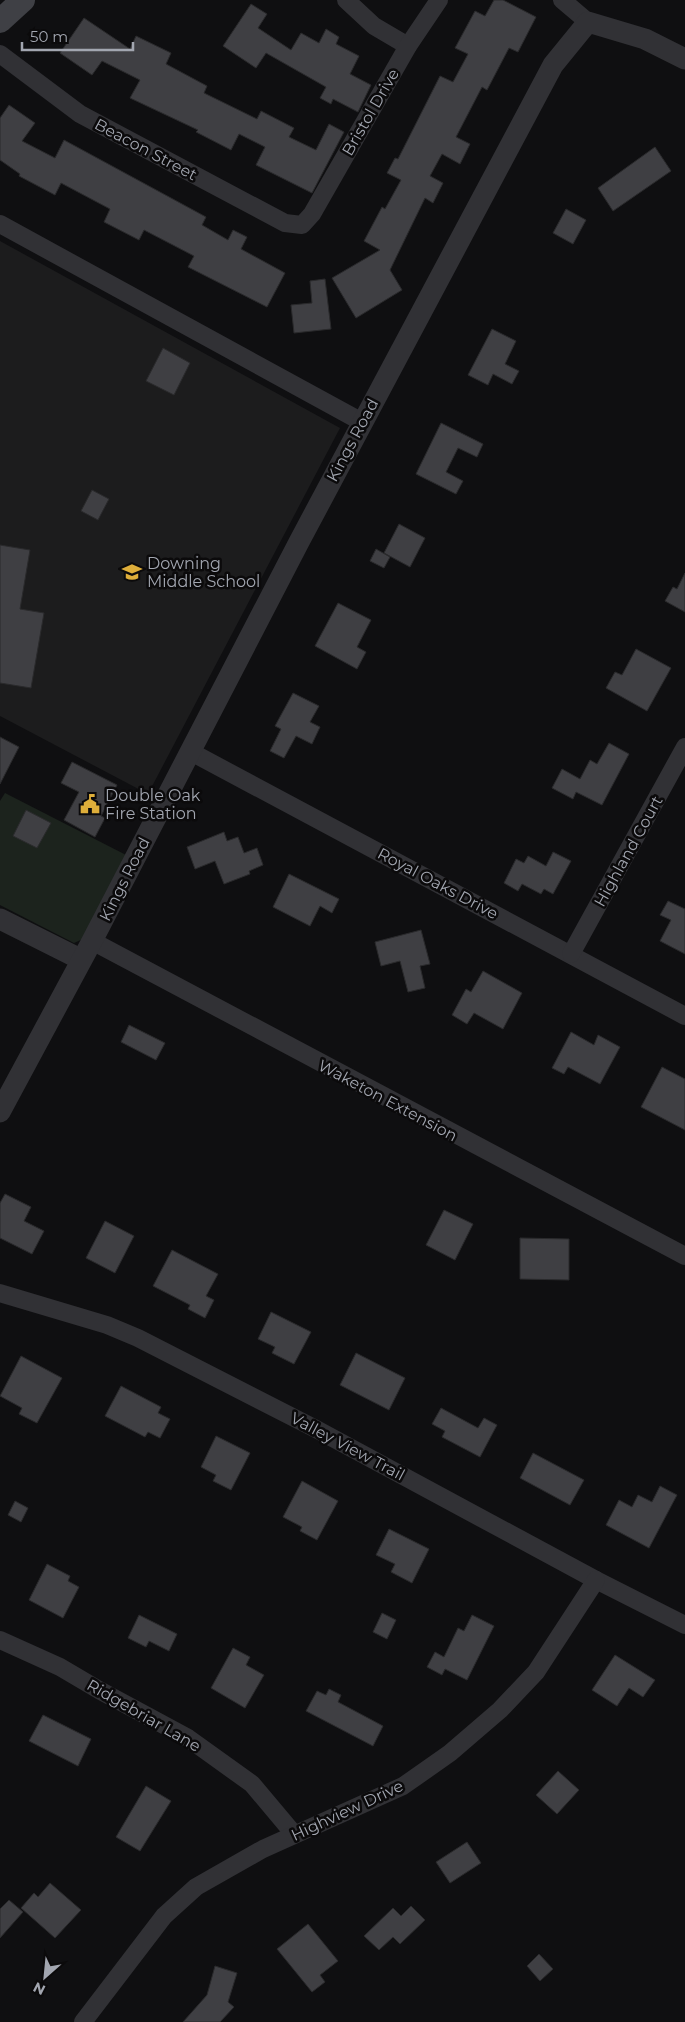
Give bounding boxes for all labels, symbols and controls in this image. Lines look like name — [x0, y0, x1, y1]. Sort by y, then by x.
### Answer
scale bar — [22, 20, 134, 52]
text: 50 m — [30, 27, 68, 46]
street label: Bristol Drive — [338, 65, 403, 159]
street label: Beacon Street — [91, 114, 201, 185]
street label: Kings Road — [323, 395, 382, 485]
place label: Downing Middle School — [147, 554, 260, 591]
school or university icon: Downing Middle School — [121, 561, 143, 583]
place label: Double Oak Fire Station — [105, 786, 201, 823]
street label: Highland Court — [590, 792, 667, 910]
public building icon: Double Oak Fire Station — [79, 793, 101, 815]
street label: Kings Road — [95, 834, 154, 924]
street label: Royal Oaks Drive — [374, 844, 501, 923]
street label: Waketon Extension — [315, 1056, 461, 1145]
street label: Valley View Trail — [287, 1408, 408, 1485]
street label: Ridgebriar Lane — [83, 1675, 204, 1756]
street label: Highview Drive — [288, 1776, 406, 1845]
north arrow — [20, 1952, 70, 2002]
text: N — [30, 1978, 48, 1999]

